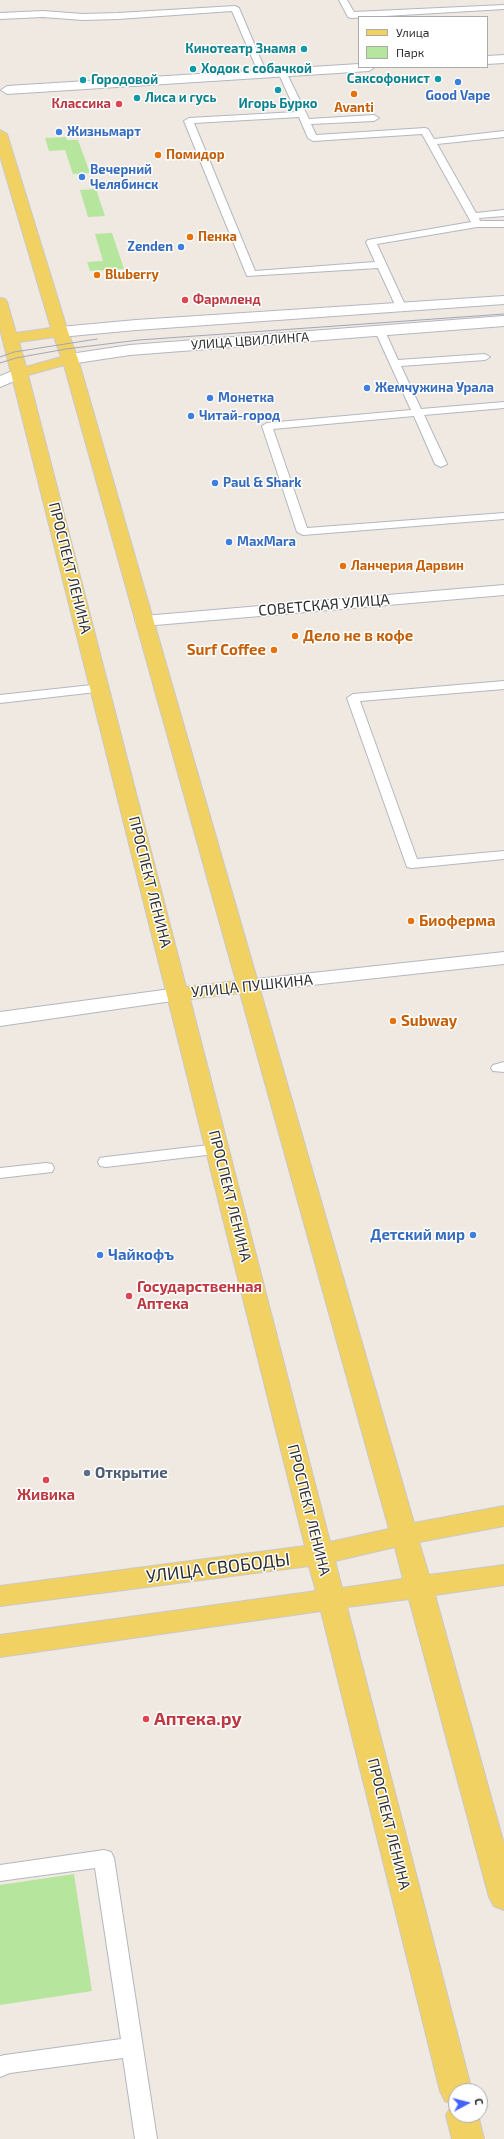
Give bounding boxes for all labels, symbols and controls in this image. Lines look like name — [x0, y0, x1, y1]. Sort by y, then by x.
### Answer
legend — [358, 16, 488, 68]
text: Улица — [396, 25, 429, 39]
place label: Кинотеатр Знамя — [185, 41, 296, 57]
marker: Кинотеатр Знамя — [299, 44, 309, 54]
text: Парк — [396, 45, 424, 59]
place label: Ходок с собачкой — [201, 61, 312, 77]
marker: Ходок с собачкой — [188, 64, 198, 74]
place label: Саксофонист — [347, 71, 430, 87]
place label: Городовой — [91, 72, 158, 88]
marker: Саксофонист — [433, 74, 443, 84]
marker: Городовой — [78, 75, 88, 85]
marker: Good Vape — [453, 77, 463, 87]
marker: Игорь Бурко — [273, 85, 283, 95]
place label: Good Vape — [426, 88, 490, 104]
marker: Avanti — [349, 89, 359, 99]
place label: Лиса и гусь — [145, 90, 216, 106]
marker: Лиса и гусь — [132, 93, 142, 103]
place label: Классика — [52, 96, 111, 112]
place label: Игорь Бурко — [239, 96, 317, 112]
marker: Классика — [114, 99, 124, 109]
place label: Avanti — [334, 100, 374, 116]
place label: Жизньмарт — [67, 124, 141, 140]
marker: Жизньмарт — [54, 127, 64, 137]
place label: Помидор — [166, 147, 225, 163]
marker: Помидор — [153, 150, 163, 160]
place label: Вечерний Челябинск — [90, 162, 158, 193]
marker: Вечерний Челябинск — [77, 172, 87, 182]
place label: Пенка — [198, 229, 237, 245]
marker: Пенка — [185, 232, 195, 242]
place label: Zenden — [127, 239, 173, 255]
marker: Zenden — [176, 242, 186, 252]
place label: Bluberry — [105, 267, 159, 283]
marker: Bluberry — [92, 270, 102, 280]
place label: Фармленд — [193, 292, 261, 308]
marker: Фармленд — [180, 295, 190, 305]
street label: УЛИЦА ЦВИЛЛИНГА — [190, 329, 310, 353]
place label: Жемчужина Урала — [375, 380, 494, 396]
marker: Жемчужина Урала — [362, 383, 372, 393]
place label: Монетка — [218, 390, 274, 406]
marker: Монетка — [205, 393, 215, 403]
place label: Читай-город — [199, 408, 280, 424]
marker: Читай-город — [186, 411, 196, 421]
place label: Paul & Shark — [223, 475, 302, 491]
marker: Paul & Shark — [210, 478, 220, 488]
street label: ПРОСПЕКТ ЛЕНИНА — [45, 500, 95, 636]
place label: MaxMara — [237, 534, 296, 550]
marker: MaxMara — [224, 537, 234, 547]
place label: Ланчерия Дарвин — [351, 558, 464, 574]
marker: Ланчерия Дарвин — [338, 561, 348, 571]
street label: СОВЕТСКАЯ УЛИЦА — [258, 590, 390, 620]
place label: Дело не в кофе — [303, 627, 413, 645]
marker: Дело не в кофе — [290, 631, 300, 641]
place label: Surf Coffee — [187, 641, 266, 659]
marker: Surf Coffee — [269, 645, 279, 655]
street label: ПРОСПЕКТ ЛЕНИНА — [125, 814, 175, 950]
place label: Биоферма — [419, 912, 496, 930]
marker: Биоферма — [406, 916, 416, 926]
street label: УЛИЦА ПУШКИНА — [190, 971, 314, 1001]
place label: Subway — [401, 1012, 457, 1030]
marker: Subway — [388, 1016, 398, 1026]
street label: ПРОСПЕКТ ЛЕНИНА — [205, 1128, 255, 1264]
place label: Детский мир — [370, 1226, 465, 1244]
marker: Детский мир — [468, 1230, 478, 1240]
place label: Чайкофъ — [108, 1246, 174, 1264]
marker: Чайкофъ — [95, 1250, 105, 1260]
place label: Государственная Аптека — [137, 1278, 262, 1313]
marker: Государственная Аптека — [124, 1291, 134, 1301]
street label: ПРОСПЕКТ ЛЕНИНА — [284, 1442, 334, 1578]
place label: Открытие — [95, 1464, 168, 1482]
marker: Открытие — [82, 1468, 92, 1478]
marker: Живика — [41, 1475, 51, 1485]
place label: Живика — [17, 1486, 75, 1504]
street label: УЛИЦА СВОБОДЫ — [145, 1548, 291, 1588]
place label: Аптека.ру — [154, 1708, 242, 1730]
marker: Аптека.ру — [141, 1714, 151, 1724]
street label: ПРОСПЕКТ ЛЕНИНА — [364, 1756, 414, 1892]
north arrow — [448, 2083, 488, 2123]
text: С — [473, 2098, 486, 2106]

